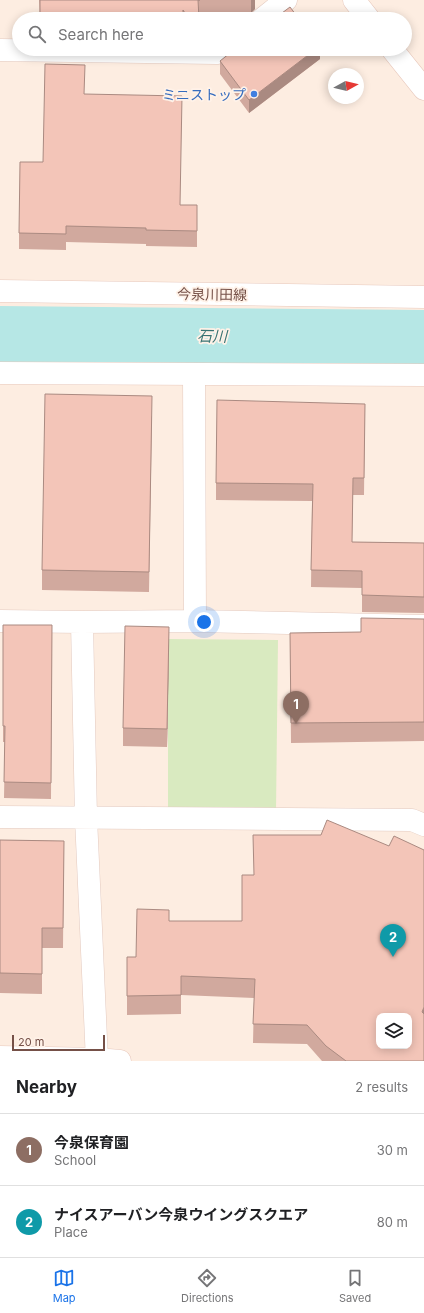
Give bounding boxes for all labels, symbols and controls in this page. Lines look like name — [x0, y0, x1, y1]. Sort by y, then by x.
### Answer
search box — [12, 12, 412, 56]
icon: search — [26, 23, 48, 45]
text: Search here — [58, 25, 144, 44]
north arrow — [328, 68, 364, 104]
place label: ミニストップ — [162, 86, 246, 103]
marker: ミニストップ — [249, 89, 259, 99]
street label: 今泉川田線 — [177, 285, 247, 303]
water label: 石川 — [197, 326, 229, 346]
your location — [194, 612, 214, 632]
pin: 1 — [283, 691, 309, 724]
pin: 2 — [380, 924, 406, 957]
map controls — [376, 1013, 412, 1049]
button: layers — [376, 1013, 412, 1049]
scale bar — [12, 1033, 105, 1052]
text: 20 m — [18, 1035, 44, 1049]
text: Nearby — [16, 1077, 77, 1097]
text: 2 results — [355, 1079, 408, 1095]
text: 今泉保育園 — [54, 1133, 129, 1152]
text: 1 — [26, 1142, 32, 1158]
text: 30 m — [377, 1142, 408, 1158]
text: School — [54, 1152, 96, 1168]
text: ナイスアーバン今泉ウイングスクエア — [54, 1205, 308, 1224]
text: 2 — [25, 1214, 33, 1230]
text: 80 m — [377, 1214, 408, 1230]
text: Place — [54, 1224, 88, 1240]
tab: Map — [53, 1267, 76, 1305]
tab: Directions — [181, 1267, 234, 1305]
tab: Saved — [339, 1267, 371, 1305]

